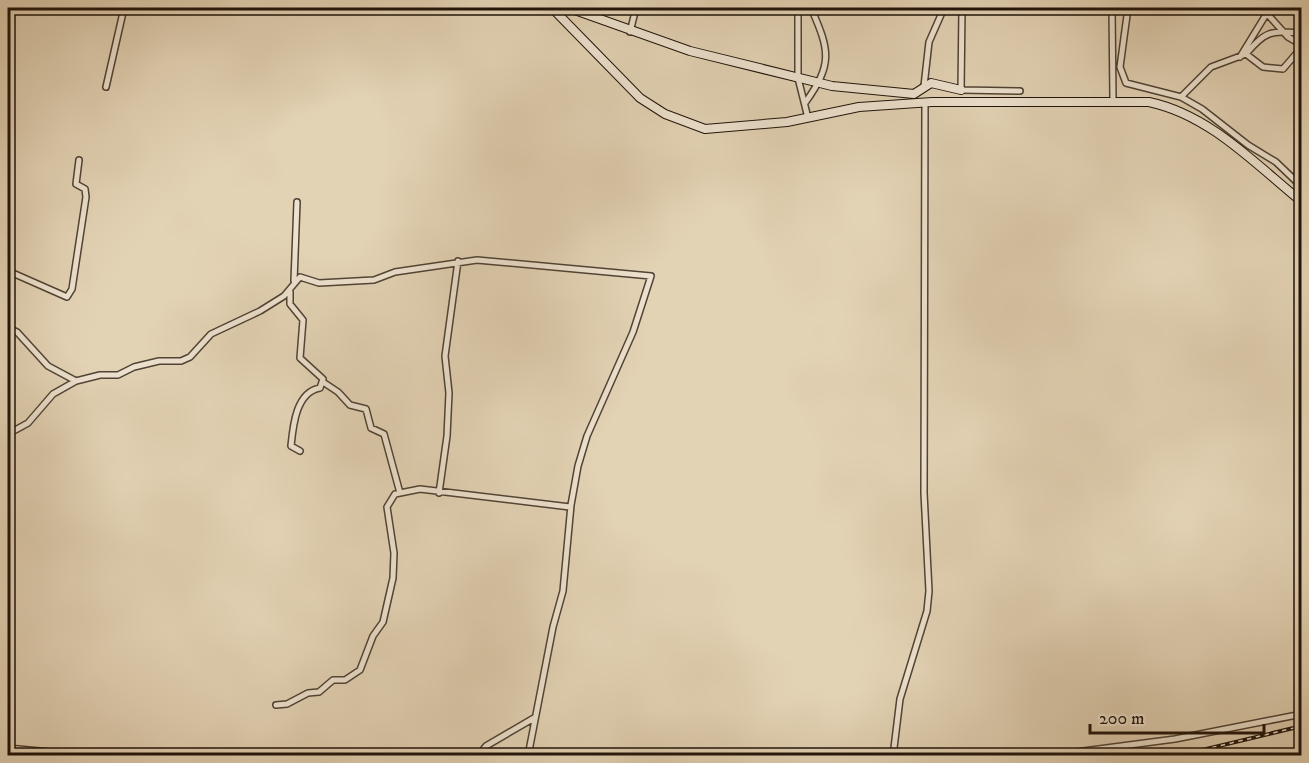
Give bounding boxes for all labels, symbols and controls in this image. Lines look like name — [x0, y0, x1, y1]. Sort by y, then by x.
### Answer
scale bar — [1090, 697, 1264, 735]
text: 200 m — [1099, 708, 1145, 730]

